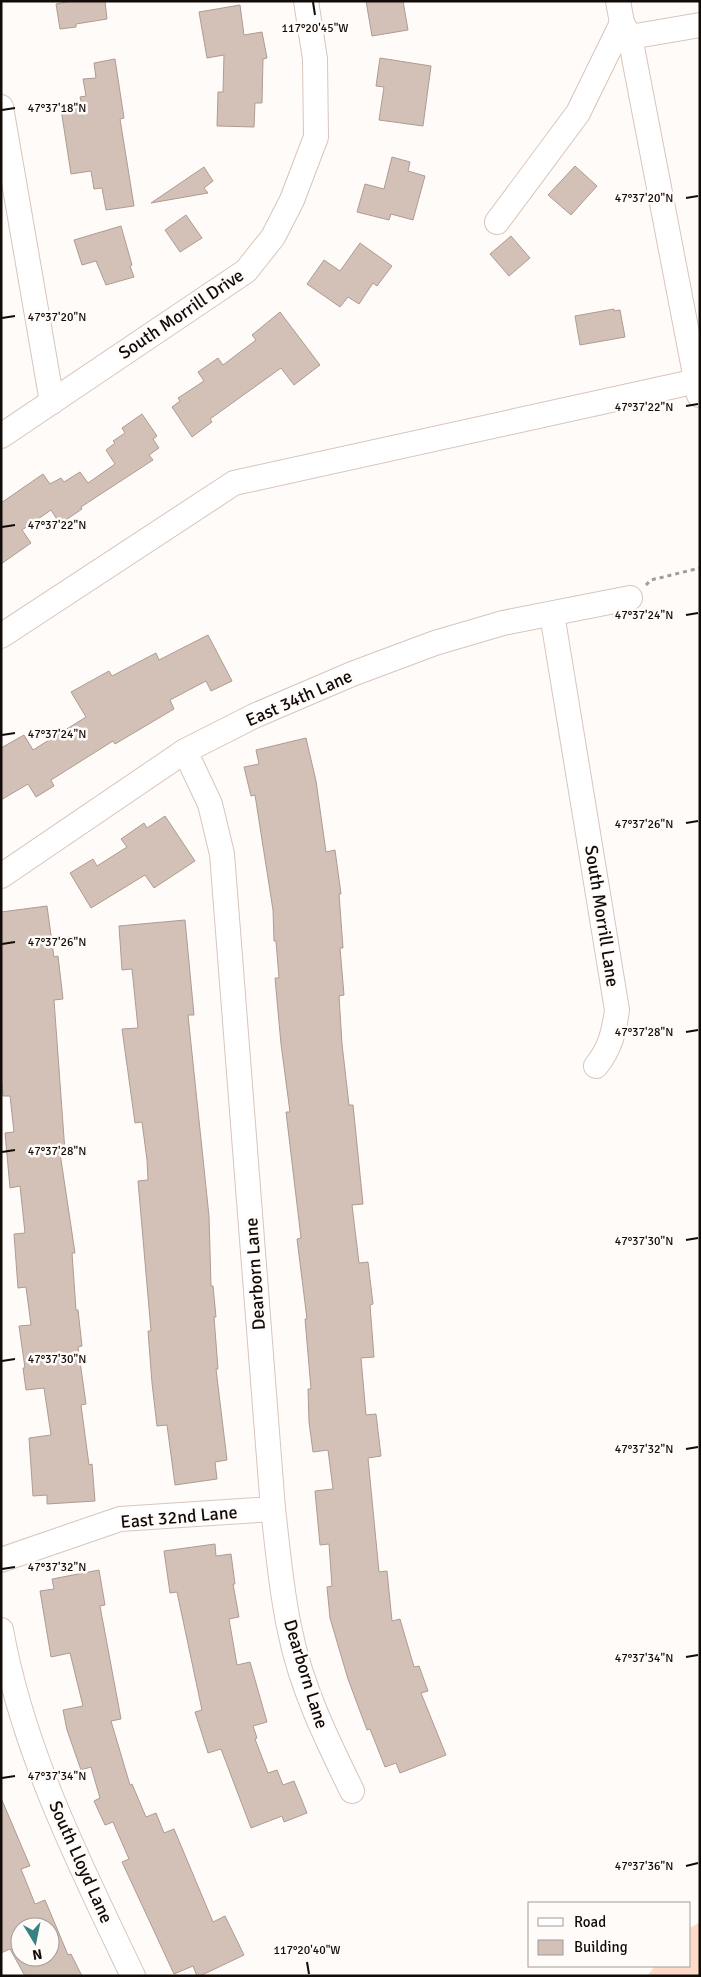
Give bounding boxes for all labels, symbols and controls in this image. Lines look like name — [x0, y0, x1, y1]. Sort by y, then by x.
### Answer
text: 117°20'45"W — [281, 21, 349, 36]
text: 47°37'18"N — [28, 101, 86, 116]
text: 47°37'20"N — [615, 191, 673, 206]
street label: South Morrill Drive — [114, 264, 248, 364]
text: 47°37'20"N — [28, 310, 86, 325]
text: 47°37'22"N — [615, 400, 673, 415]
text: 47°37'22"N — [28, 518, 86, 533]
text: 47°37'24"N — [615, 608, 673, 623]
street label: East 34th Lane — [242, 665, 356, 731]
text: 47°37'24"N — [28, 727, 86, 742]
text: 47°37'26"N — [615, 817, 673, 832]
street label: South Morrill Lane — [580, 844, 624, 988]
text: 47°37'26"N — [28, 935, 86, 950]
text: 47°37'28"N — [615, 1025, 673, 1040]
text: 47°37'28"N — [28, 1144, 86, 1159]
street label: Dearborn Lane — [240, 1217, 270, 1331]
text: 47°37'30"N — [615, 1234, 673, 1249]
text: 47°37'30"N — [28, 1352, 86, 1367]
text: 47°37'32"N — [615, 1442, 673, 1457]
street label: East 32nd Lane — [120, 1501, 238, 1533]
text: 47°37'32"N — [28, 1560, 86, 1575]
street label: Dearborn Lane — [279, 1617, 333, 1731]
text: 47°37'34"N — [615, 1651, 673, 1666]
text: 47°37'34"N — [28, 1769, 86, 1784]
street label: South Lloyd Lane — [44, 1797, 118, 1927]
text: 47°37'36"N — [615, 1859, 673, 1874]
legend — [528, 1902, 691, 1967]
text: Road — [574, 1913, 606, 1931]
north arrow — [10, 1917, 60, 1967]
text: Building — [574, 1938, 628, 1956]
text: 117°20'40"W — [273, 1943, 341, 1958]
text: N — [31, 1945, 43, 1964]

